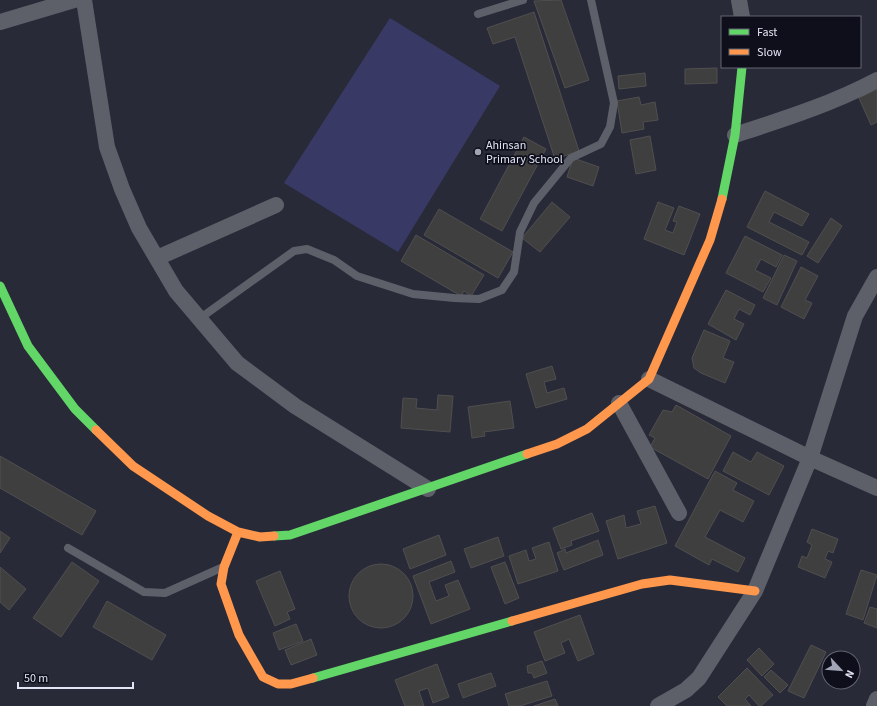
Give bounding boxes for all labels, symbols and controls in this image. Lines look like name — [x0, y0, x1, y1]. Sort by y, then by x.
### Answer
legend — [721, 16, 861, 68]
text: Fast — [757, 24, 777, 41]
text: Slow — [757, 44, 782, 61]
place label: Ahinsan Primary School — [486, 137, 563, 168]
marker: Ahinsan Primary School — [473, 147, 483, 157]
north arrow — [821, 650, 861, 690]
scale bar — [18, 664, 133, 690]
text: N — [841, 668, 858, 681]
text: 50 m — [24, 670, 48, 687]

